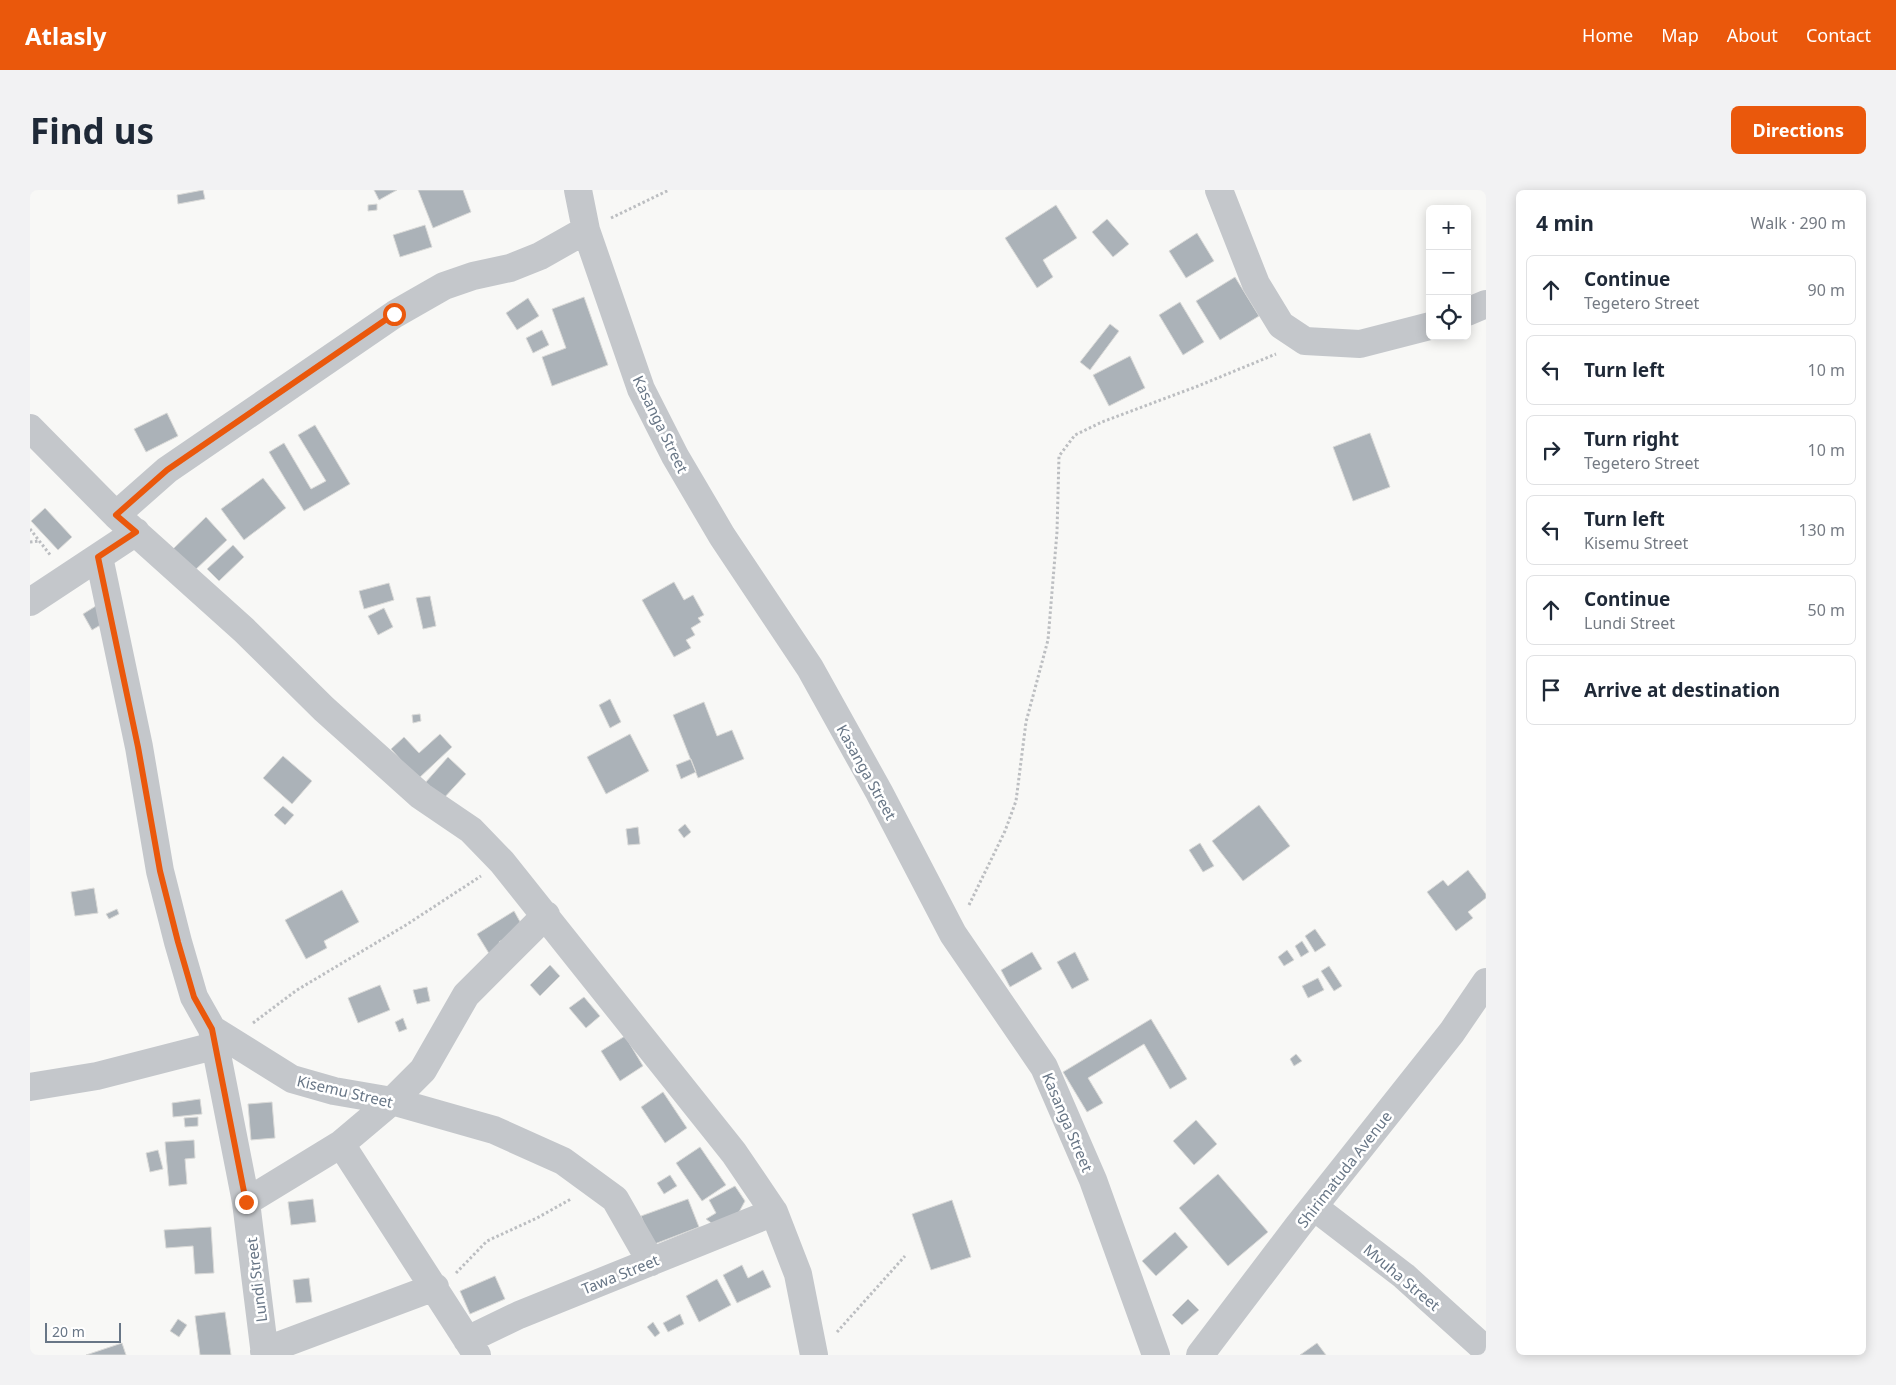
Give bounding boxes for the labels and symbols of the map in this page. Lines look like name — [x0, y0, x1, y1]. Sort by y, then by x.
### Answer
route start — [383, 303, 406, 326]
street label: Kasanga Street — [629, 372, 693, 477]
street label: Kasanga Street — [833, 721, 902, 824]
street label: Kasanga Street — [1038, 1069, 1098, 1175]
street label: Kisemu Street — [295, 1070, 395, 1112]
street label: Shirimatuda Avenue — [1292, 1107, 1396, 1231]
route end — [235, 1191, 258, 1214]
street label: Lundi Street — [241, 1236, 271, 1324]
street label: Mvuha Street — [1360, 1239, 1445, 1315]
street label: Tawa Street — [578, 1249, 662, 1299]
scale bar — [45, 1320, 121, 1343]

